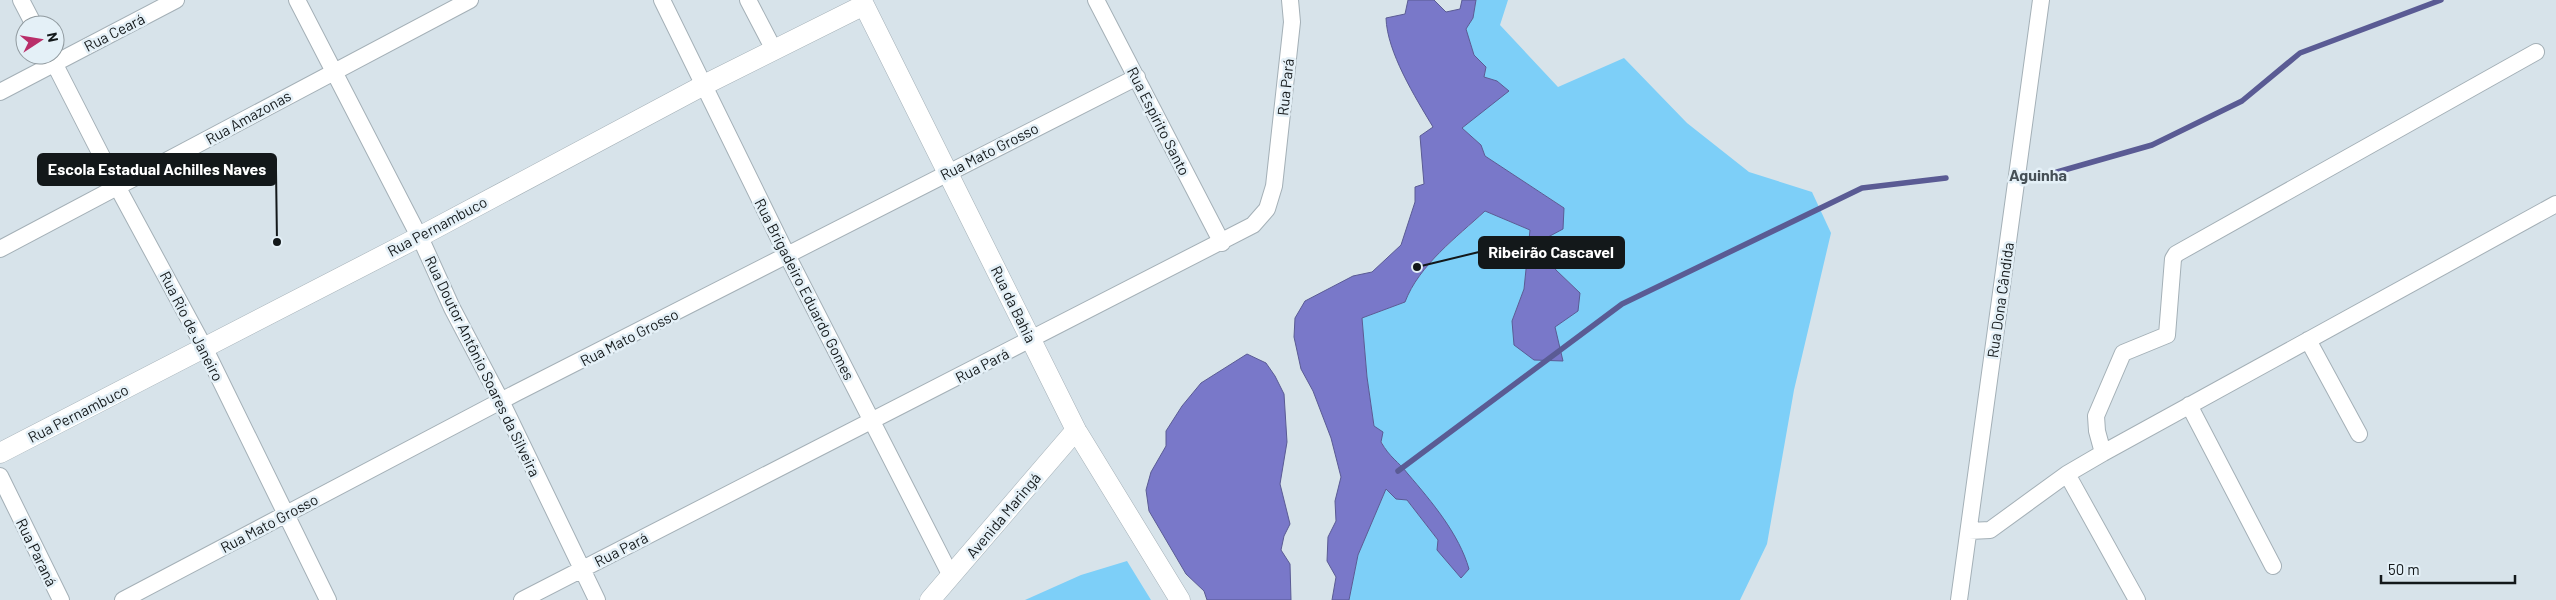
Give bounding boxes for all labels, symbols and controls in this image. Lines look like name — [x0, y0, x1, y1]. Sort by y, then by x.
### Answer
street label: Rua Ceará — [81, 9, 147, 55]
north arrow — [15, 15, 65, 65]
text: N — [44, 31, 62, 44]
street label: Rua Pará — [1273, 57, 1297, 117]
street label: Rua Espírito Santo — [1124, 64, 1194, 178]
street label: Rua Amazonas — [202, 86, 294, 148]
street label: Rua Mato Grosso — [937, 119, 1041, 183]
callout: Escola Estadual Achilles Naves — [38, 154, 276, 185]
text: Escola Estadual Achilles Naves — [48, 159, 266, 178]
district label: Aguinha — [2009, 165, 2067, 184]
street label: Rua Pernambuco — [384, 192, 490, 260]
street label: Rua Brigadeiro Eduardo Gomes — [751, 195, 859, 383]
callout: Ribeirão Cascavel — [1479, 237, 1624, 268]
street label: Rua Dona Cândida — [1983, 241, 2017, 359]
text: Ribeirão Cascavel — [1488, 242, 1614, 261]
street label: Rua Doutor Antônio Soares da Silveira — [422, 253, 544, 479]
street label: Rua da Bahia — [988, 263, 1040, 345]
street label: Rua Rio de Janeiro — [157, 268, 227, 384]
street label: Rua Mato Grosso — [577, 305, 681, 369]
street label: Rua Pará — [952, 344, 1012, 386]
street label: Rua Pernambuco — [25, 380, 131, 446]
street label: Avenida Maringá — [962, 469, 1044, 561]
street label: Rua Mato Grosso — [217, 490, 321, 556]
street label: Rua Paraná — [13, 515, 61, 589]
street label: Rua Pará — [591, 528, 651, 570]
scale bar — [2381, 552, 2515, 584]
text: 50 m — [2388, 560, 2420, 578]

